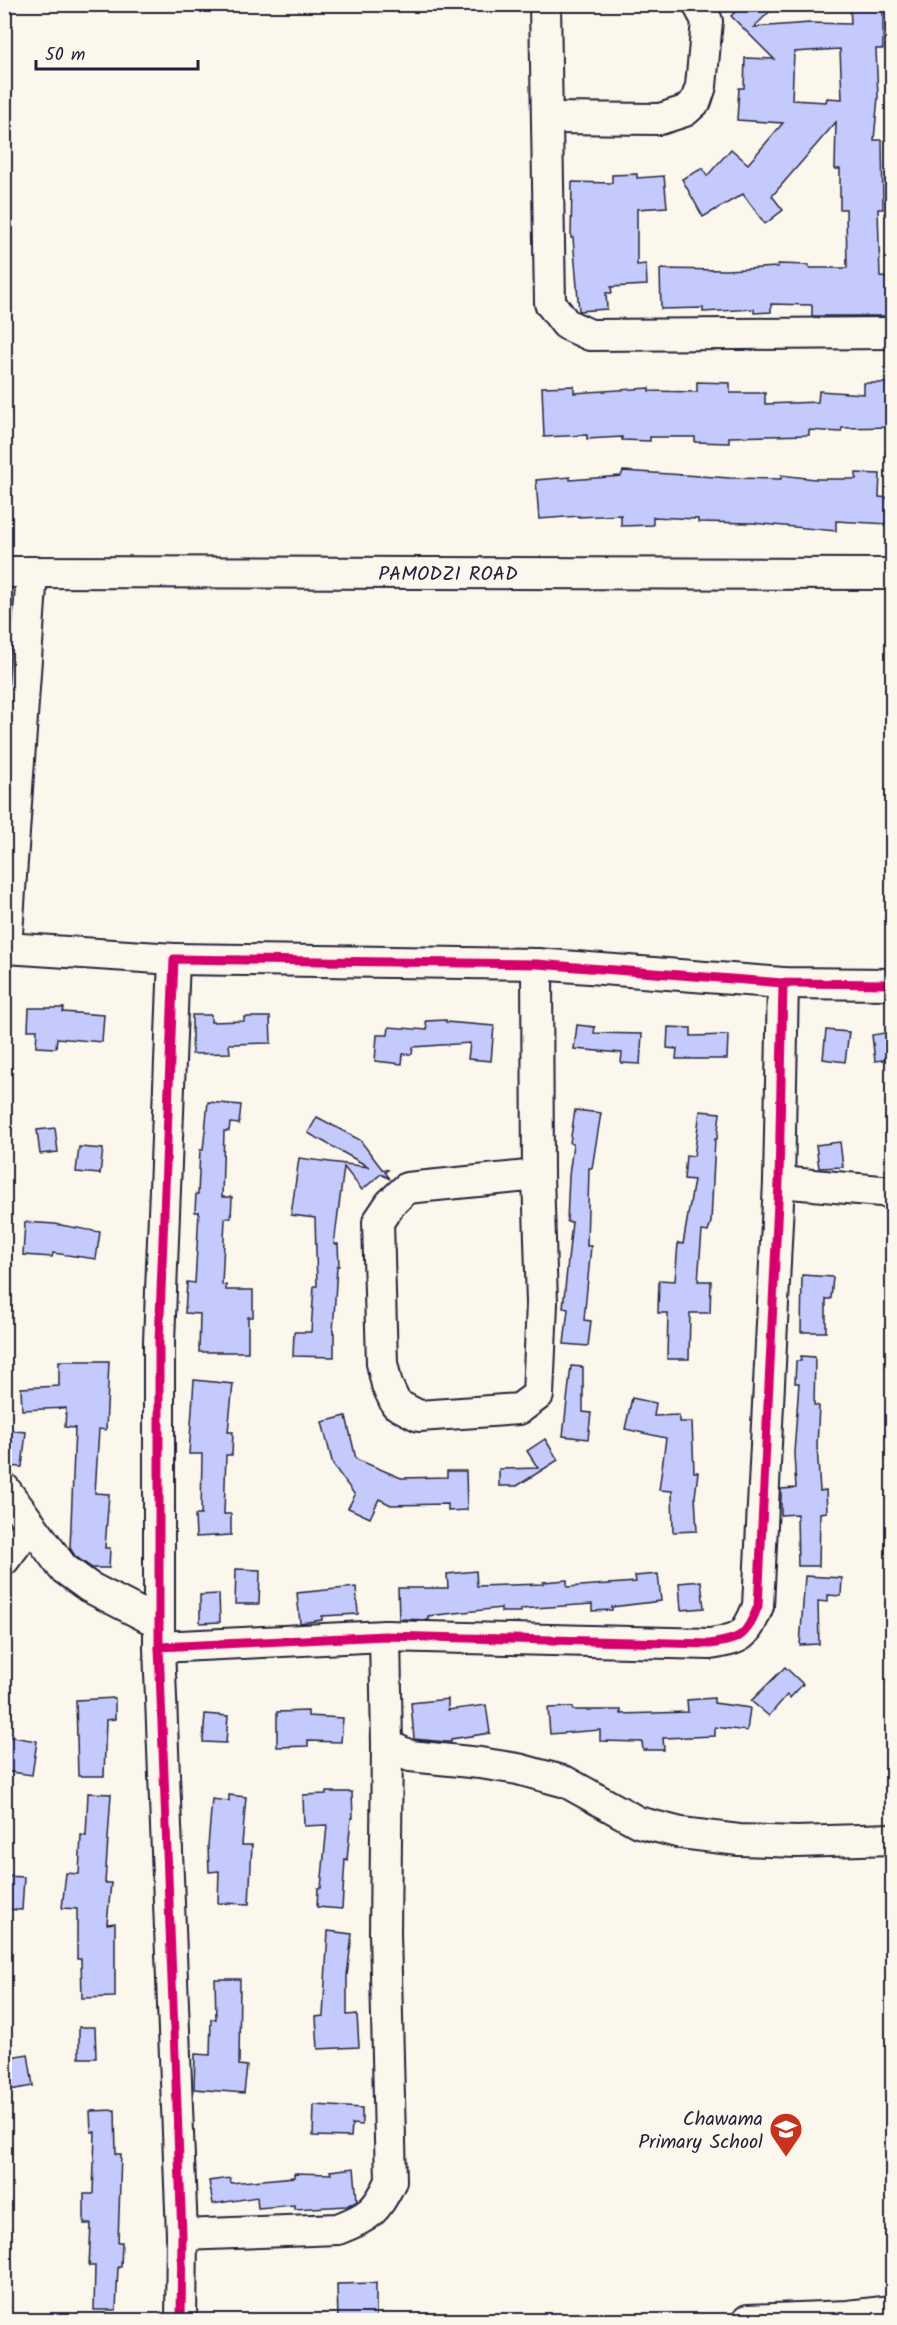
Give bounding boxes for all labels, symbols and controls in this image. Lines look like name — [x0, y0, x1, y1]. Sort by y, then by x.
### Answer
scale bar — [36, 33, 198, 71]
text: 50 m — [45, 41, 85, 70]
street label: PAMODZI ROAD — [378, 559, 518, 591]
place label: Chawama Primary School — [638, 2104, 763, 2159]
school or university icon: Chawama Primary School — [768, 2111, 804, 2158]

